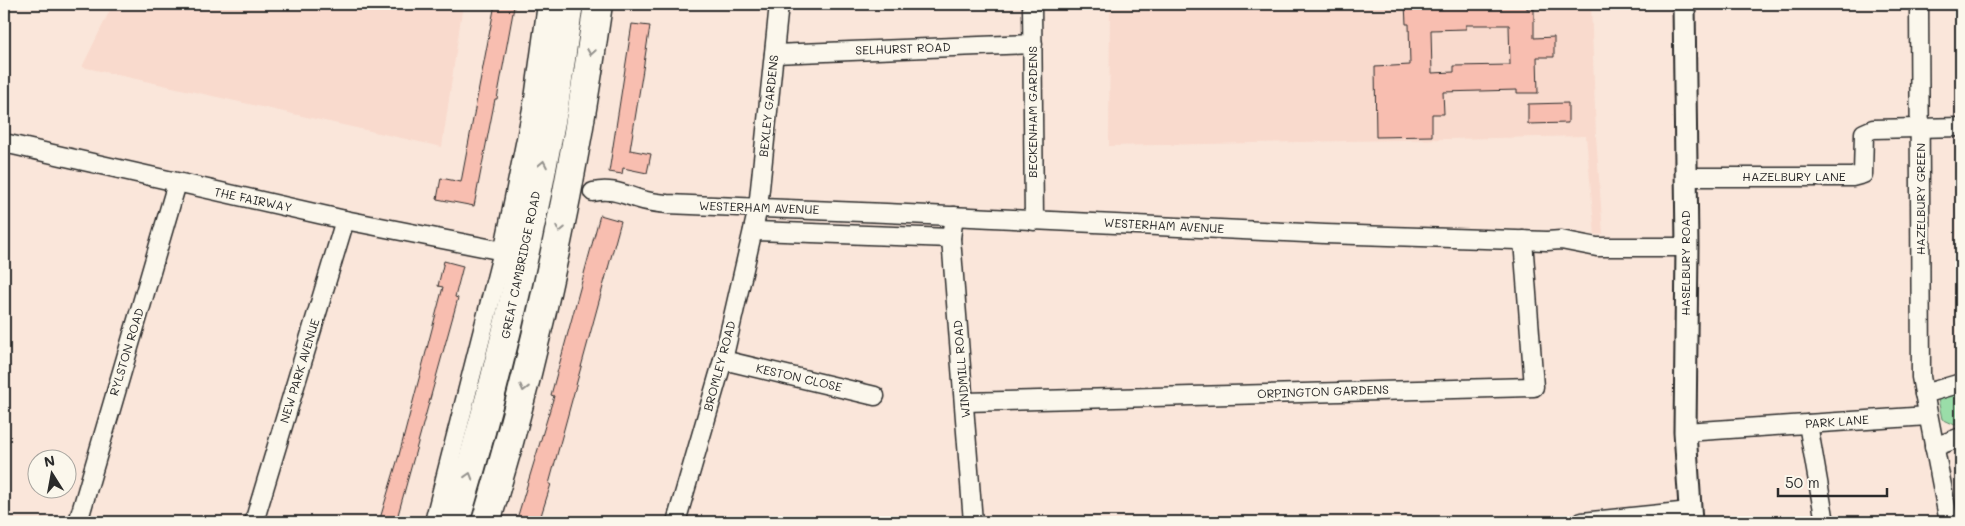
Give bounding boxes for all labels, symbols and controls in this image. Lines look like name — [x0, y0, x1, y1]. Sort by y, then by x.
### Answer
street label: SELHURST ROAD — [855, 38, 951, 58]
street label: BECKENHAM GARDENS — [1024, 46, 1040, 178]
one-way arrow — [586, 48, 597, 56]
street label: BEXLEY GARDENS — [755, 54, 781, 158]
street label: HAZELBURY GREEN — [1912, 143, 1928, 255]
one-way arrow — [537, 160, 548, 169]
street label: HAZELBURY LANE — [1742, 168, 1846, 184]
street label: THE FAIRWAY — [213, 183, 294, 215]
street label: GREAT CAMBRIDGE ROAD — [497, 189, 544, 340]
street label: WESTERHAM AVENUE — [699, 197, 820, 217]
street label: HASELBURY ROAD — [1677, 210, 1693, 316]
street label: WESTERHAM AVENUE — [1103, 214, 1225, 236]
one-way arrow — [555, 225, 565, 234]
street label: RYLSTON ROAD — [105, 306, 147, 398]
street label: NEW PARK AVENUE — [276, 316, 323, 425]
street label: BROMLEY ROAD — [699, 319, 739, 413]
street label: WINDMILL ROAD — [949, 320, 973, 419]
street label: KESTON CLOSE — [755, 359, 844, 395]
street label: ORPINGTON GARDENS — [1257, 381, 1389, 401]
one-way arrow — [519, 383, 530, 392]
street label: PARK LANE — [1805, 411, 1869, 431]
north arrow — [28, 448, 78, 498]
text: N — [42, 450, 56, 471]
scale bar — [1778, 466, 1886, 498]
one-way arrow — [463, 472, 473, 480]
text: 50 m — [1785, 472, 1820, 492]

